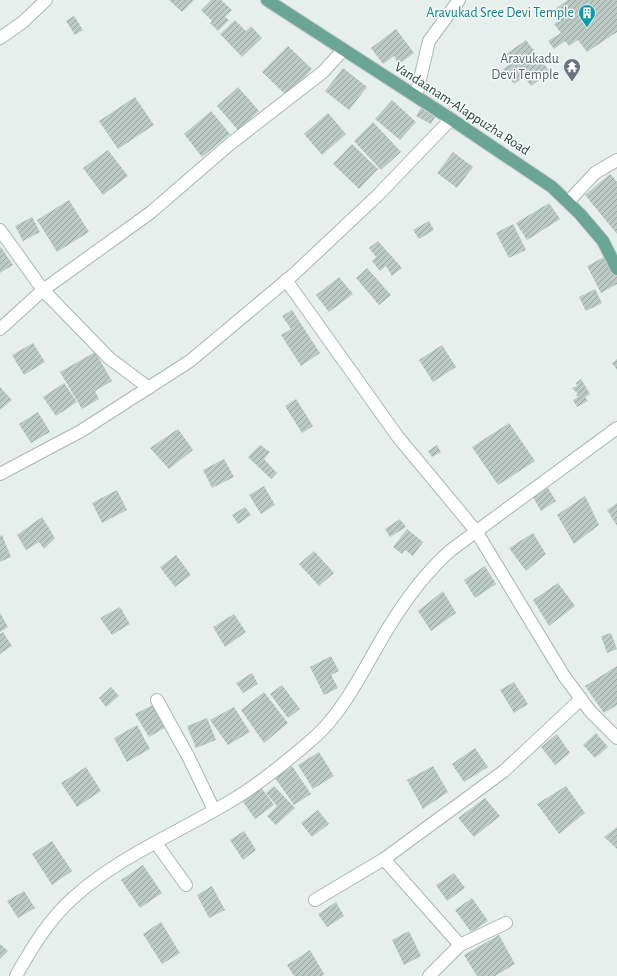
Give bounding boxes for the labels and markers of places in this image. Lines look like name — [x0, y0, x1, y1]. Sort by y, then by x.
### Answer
building icon: Aravukad Sree Devi Temple — [577, 3, 597, 28]
place label: Aravukad Sree Devi Temple — [426, 6, 574, 20]
place label: Aravukadu Devi Temple — [491, 52, 559, 82]
temple icon: Aravukadu Devi Temple — [562, 57, 582, 82]

